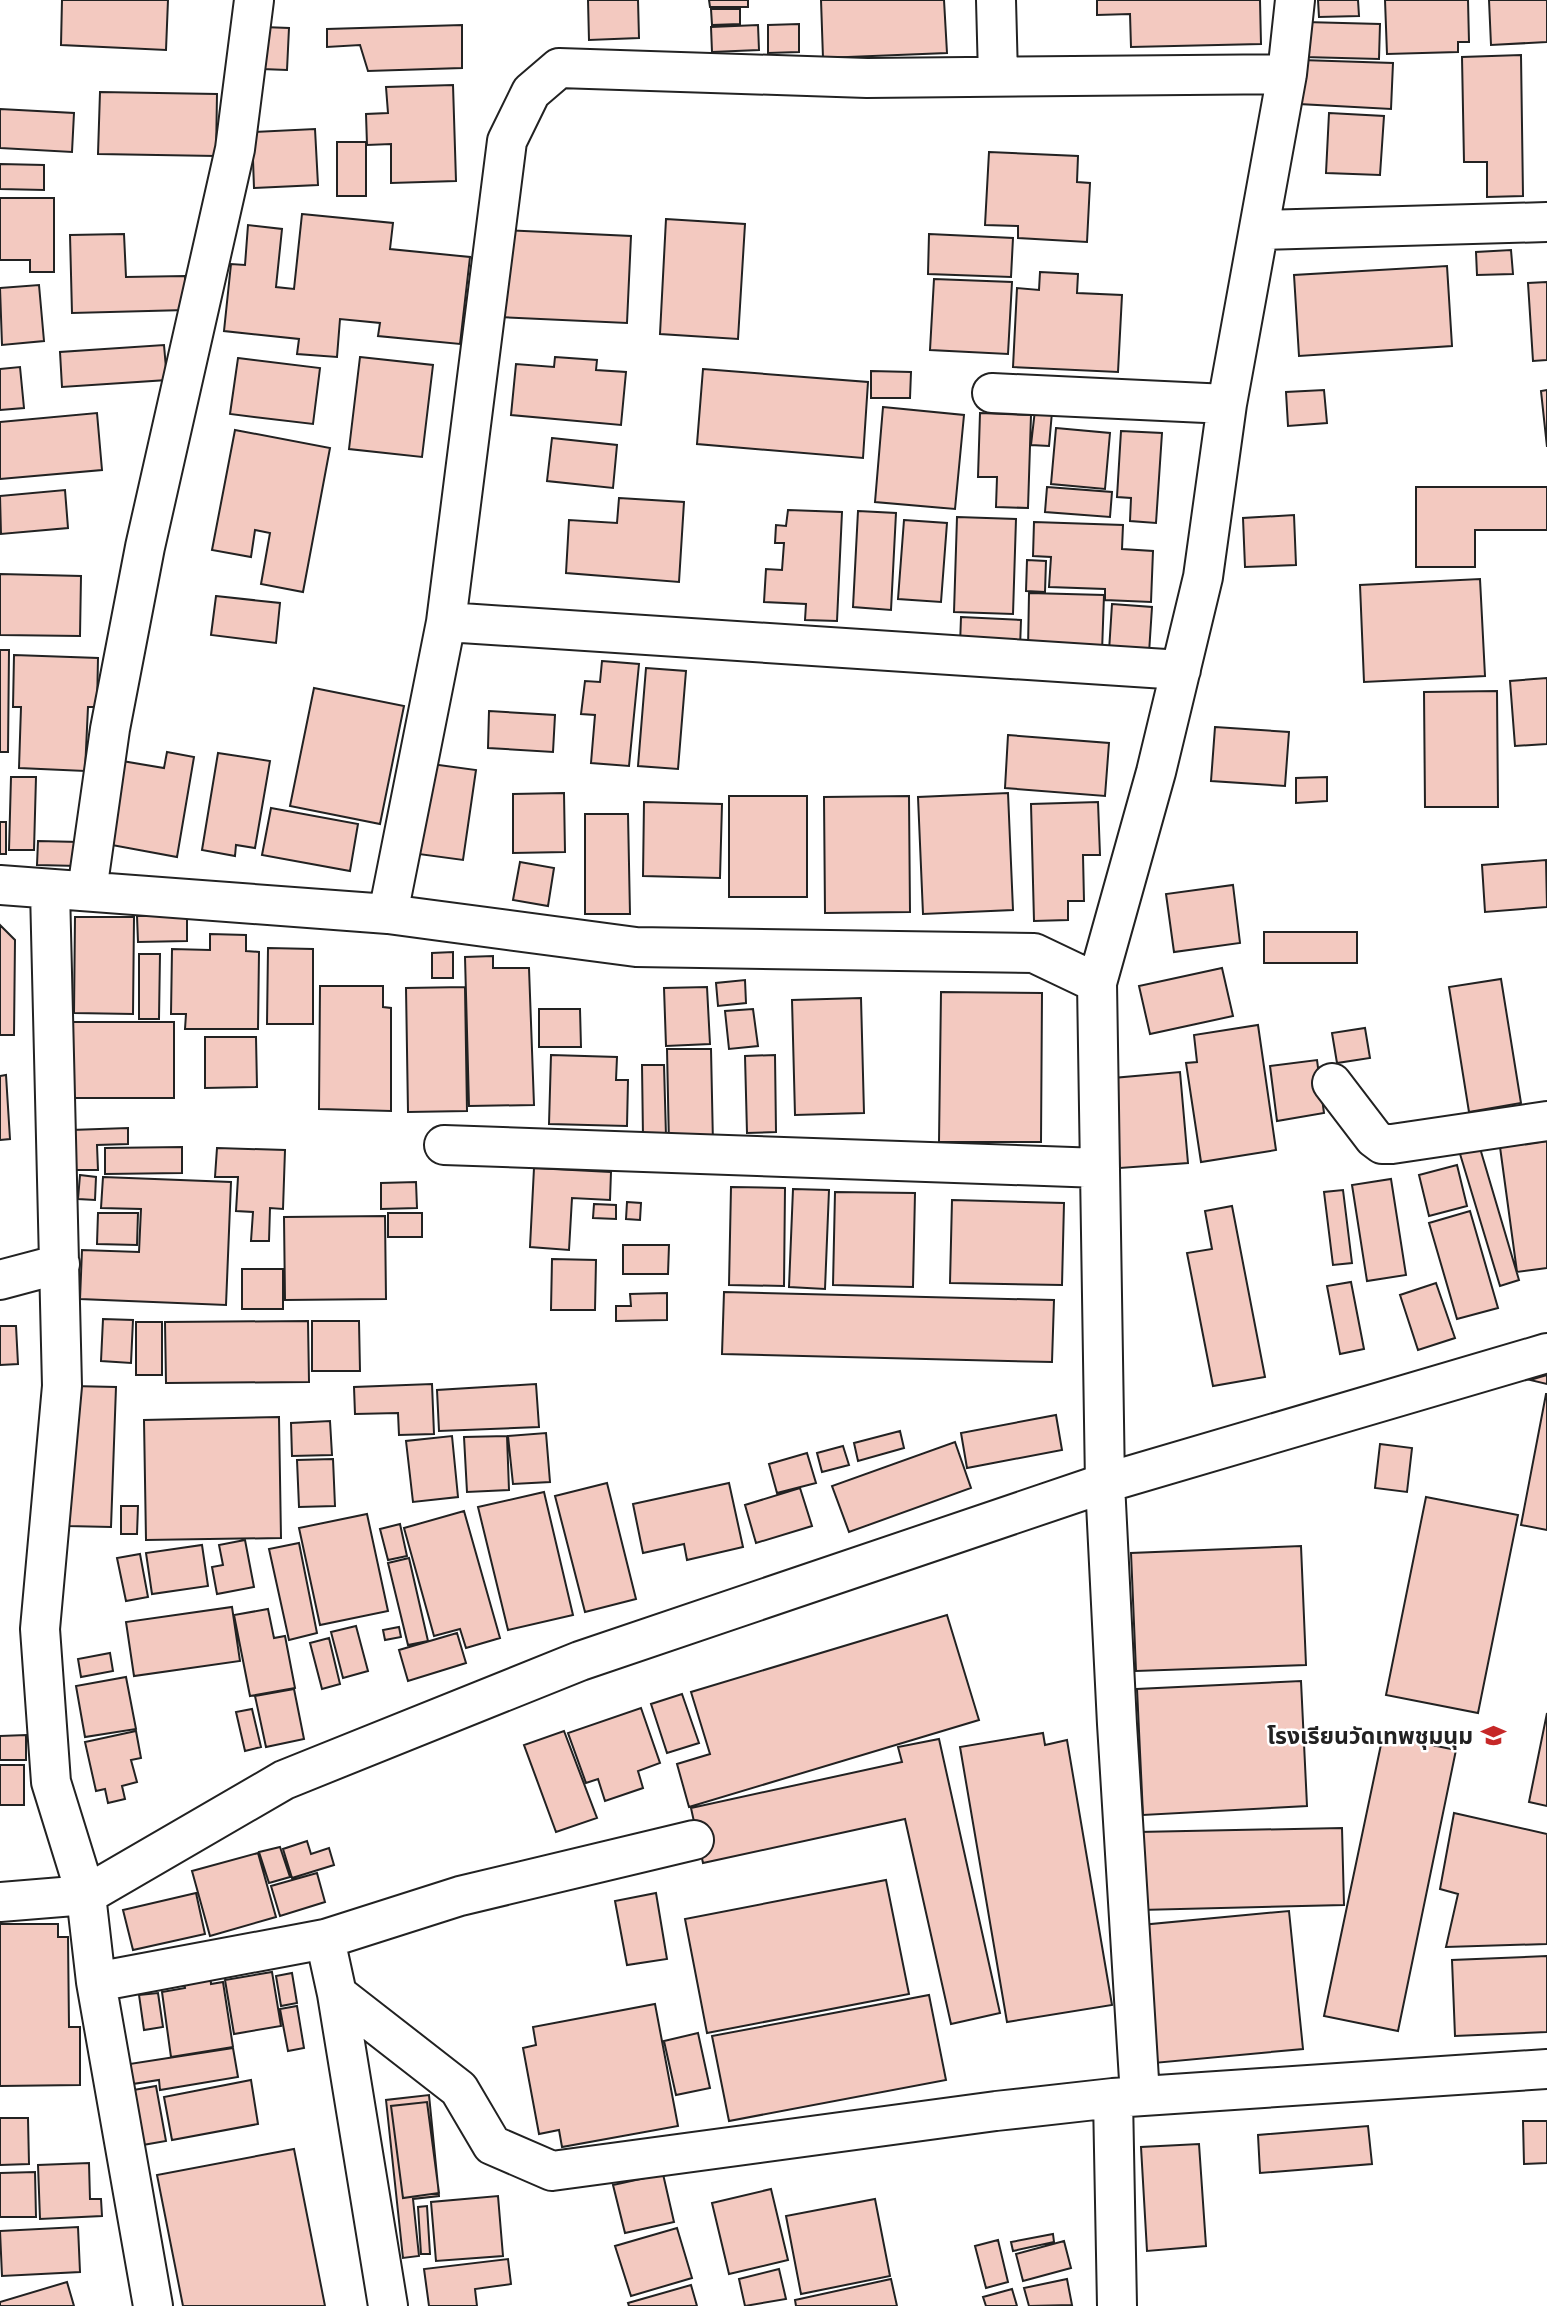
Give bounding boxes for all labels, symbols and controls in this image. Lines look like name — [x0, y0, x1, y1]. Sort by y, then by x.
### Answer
place label: โรงเรียนวัดเทพชุมนุม — [1267, 1721, 1473, 1750]
school or university icon: โรงเรียนวัดเทพชุมนุม — [1479, 1721, 1507, 1749]

